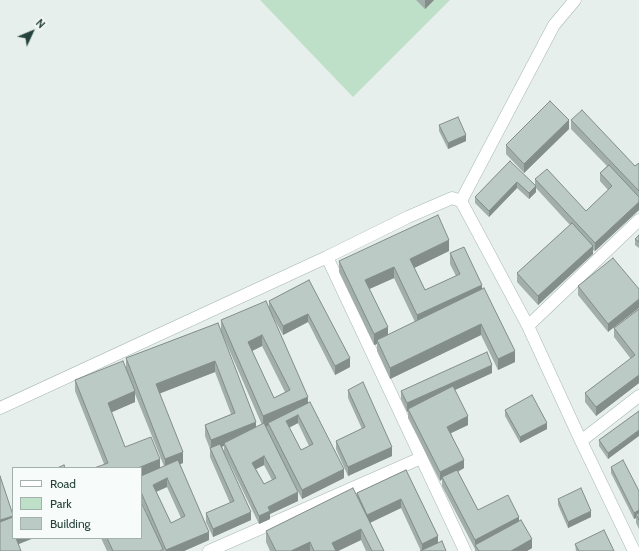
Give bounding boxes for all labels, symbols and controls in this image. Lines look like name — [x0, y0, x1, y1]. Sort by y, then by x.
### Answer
north arrow — [12, 12, 52, 52]
text: N — [33, 16, 48, 31]
legend — [12, 467, 142, 539]
text: Road — [50, 476, 76, 491]
text: Park — [50, 496, 72, 511]
text: Building — [50, 516, 91, 531]

